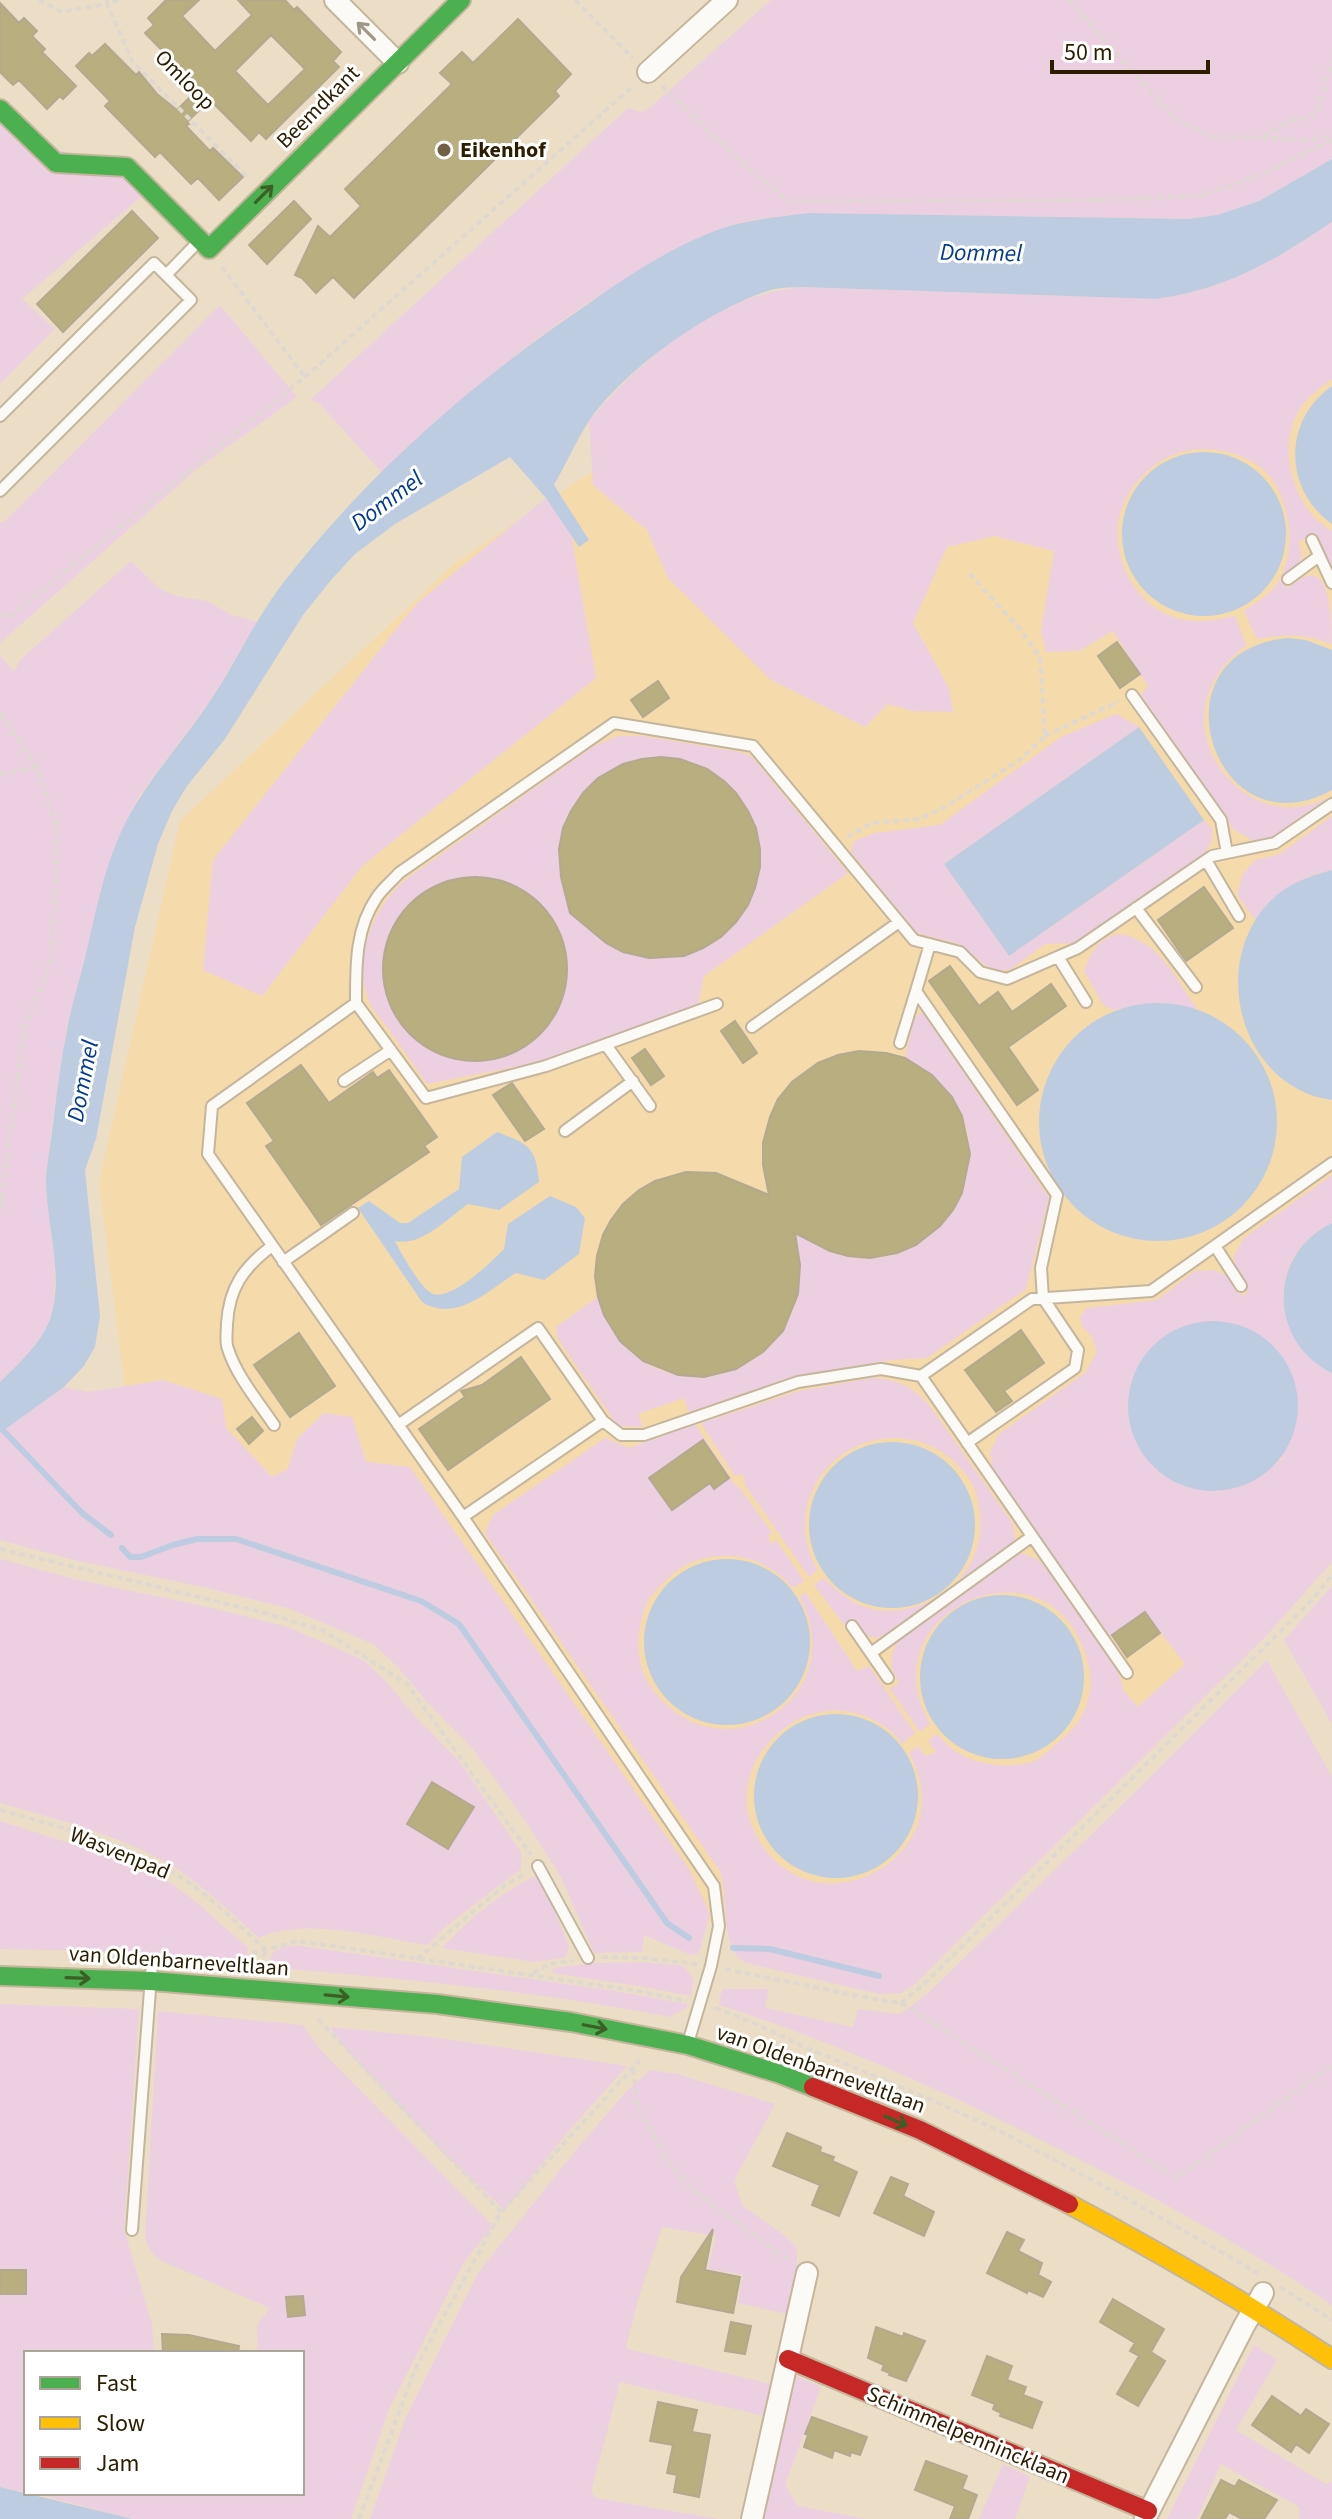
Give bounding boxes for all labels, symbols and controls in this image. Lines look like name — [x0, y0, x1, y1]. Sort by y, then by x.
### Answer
one-way arrow — [356, 22, 376, 41]
scale bar — [1052, 24, 1208, 74]
text: 50 m — [1064, 35, 1113, 70]
street label: Omloop — [147, 42, 223, 118]
street label: Beemdkant — [269, 58, 367, 156]
place label: Eikenhof — [460, 134, 547, 166]
marker: Eikenhof — [435, 141, 453, 159]
one-way arrow — [254, 185, 273, 204]
water label: Dommel — [939, 235, 1023, 271]
water label: Dommel — [344, 462, 430, 540]
water label: Dommel — [58, 1037, 108, 1125]
street label: Wasvenpad — [65, 1818, 175, 1888]
street label: van Oldenbarneveltlaan — [68, 1937, 290, 1985]
one-way arrow — [64, 1970, 91, 1985]
one-way arrow — [323, 1989, 350, 2004]
street label: van Oldenbarneveltlaan — [712, 2016, 930, 2122]
one-way arrow — [582, 2020, 608, 2035]
one-way arrow — [883, 2114, 908, 2129]
legend — [24, 2351, 304, 2495]
text: Fast — [96, 2366, 137, 2401]
street label: Schimmelpennincklaan — [862, 2378, 1074, 2492]
text: Slow — [96, 2406, 145, 2441]
text: Jam — [96, 2446, 140, 2481]

